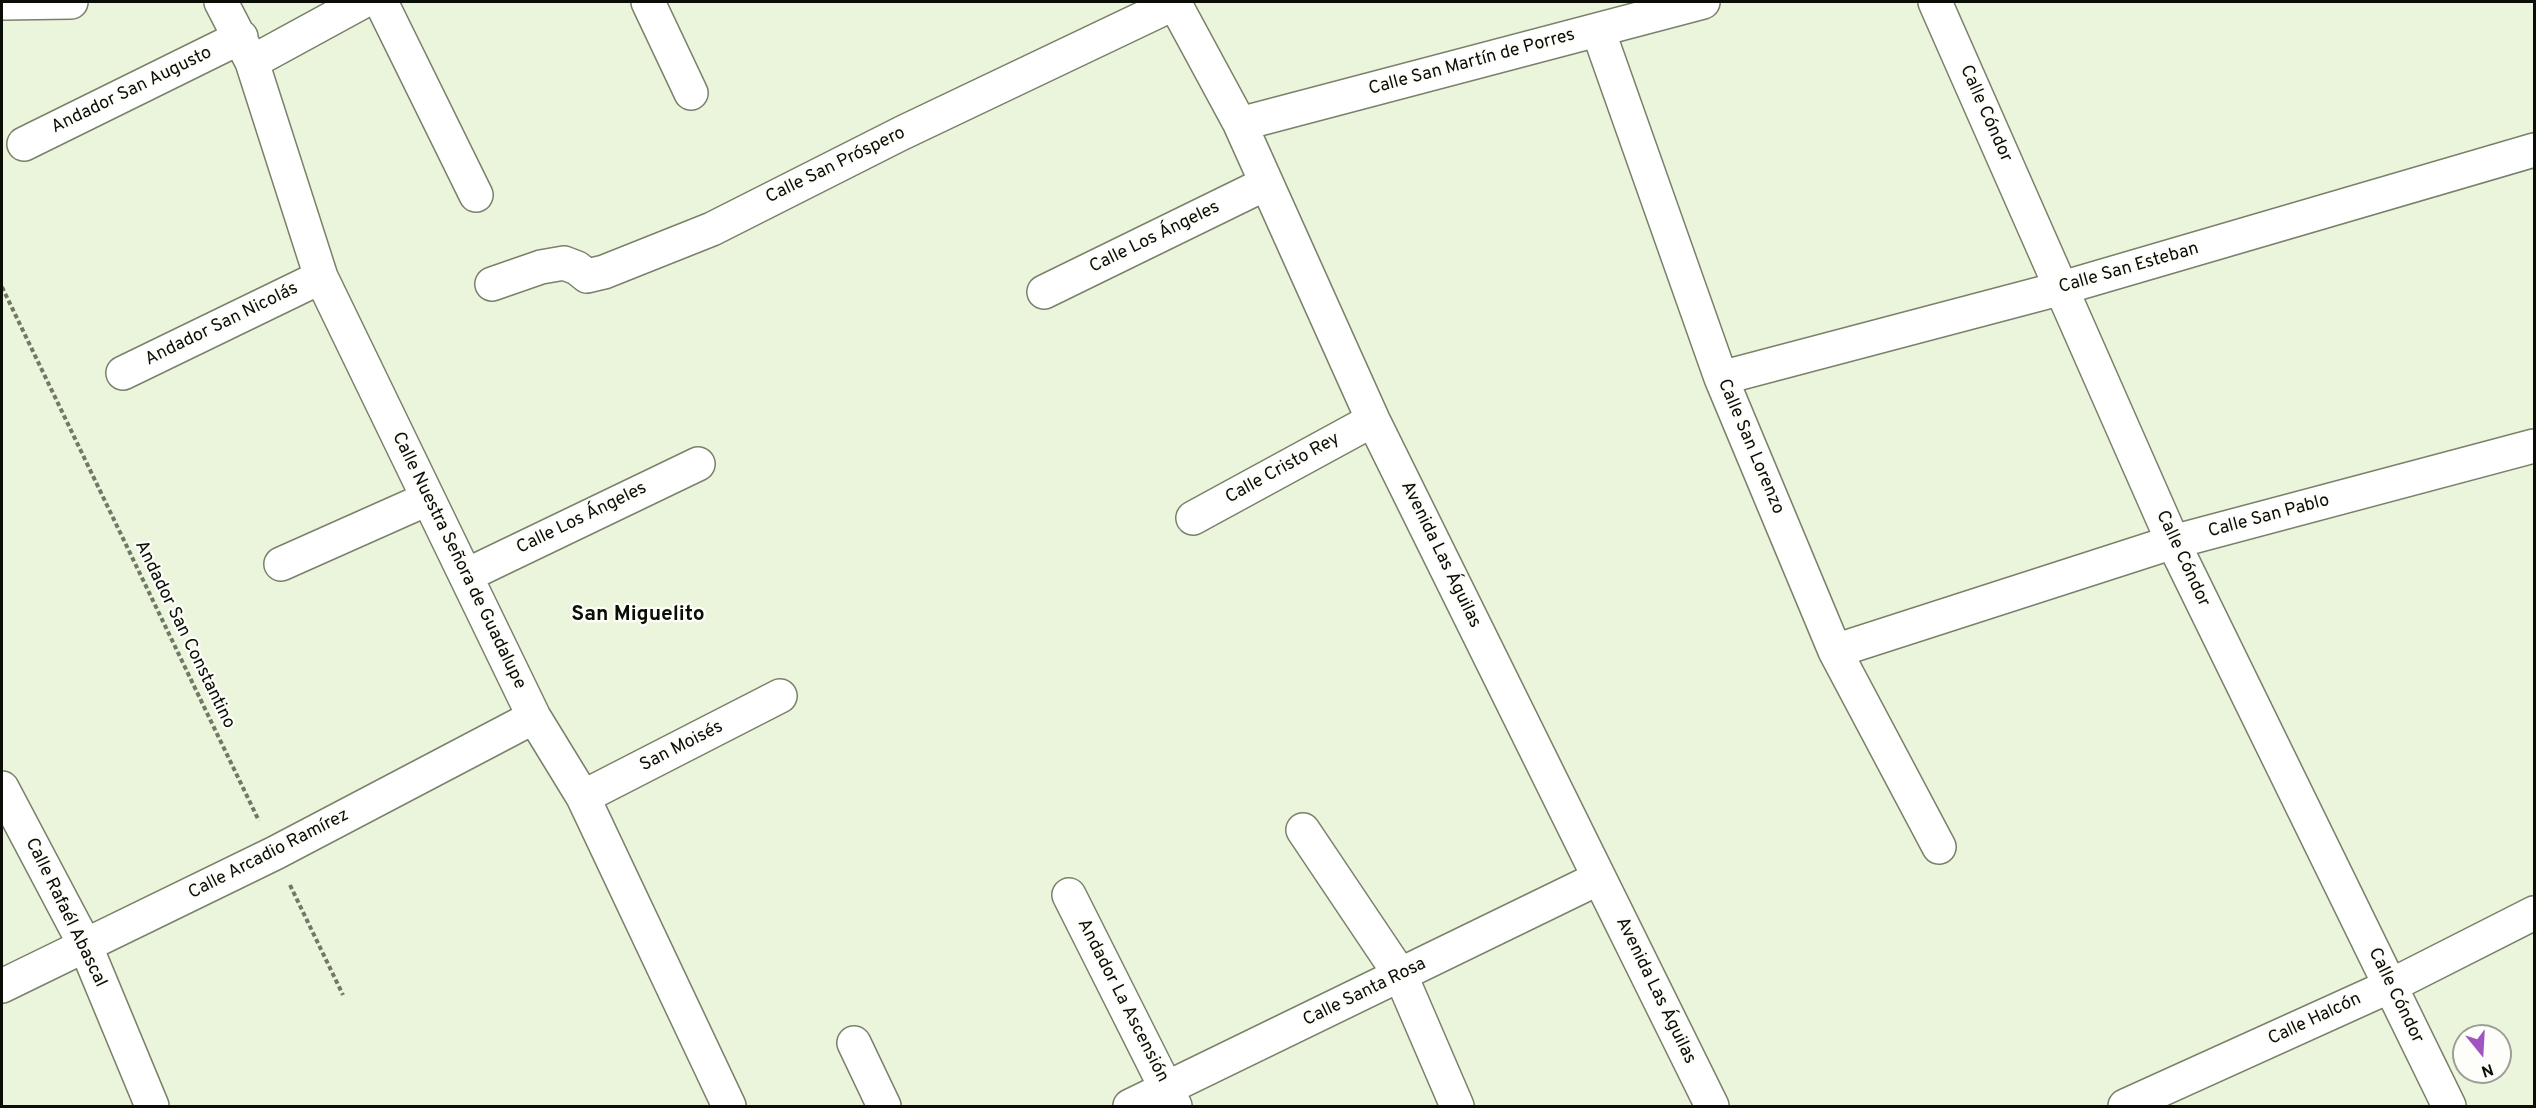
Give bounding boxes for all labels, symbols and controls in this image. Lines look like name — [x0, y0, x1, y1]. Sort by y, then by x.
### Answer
street label: Calle San Martín de Porres — [1366, 25, 1578, 101]
street label: Andador San Augusto — [48, 43, 216, 139]
street label: Calle Cóndor — [1954, 62, 2016, 166]
street label: Calle San Próspero — [763, 123, 909, 209]
street label: Calle Los Ángeles — [1086, 197, 1224, 279]
street label: Calle San Esteban — [2057, 239, 2201, 299]
street label: Andador San Nicolás — [142, 279, 302, 371]
street label: Calle San Lorenzo — [1712, 376, 1788, 518]
street label: Calle Nuestra Señora de Guadalupe — [386, 429, 530, 693]
street label: Calle Cristo Rey — [1222, 429, 1344, 509]
street label: Calle Los Ángeles — [513, 478, 651, 560]
street label: Avenida Las Águilas — [1395, 478, 1485, 632]
street label: Calle San Pablo — [2206, 490, 2332, 544]
street label: Calle Cóndor — [2150, 507, 2214, 611]
street label: Andador San Constantino — [129, 538, 239, 732]
district label: San Miguelito — [571, 603, 705, 629]
street label: San Moisés — [637, 717, 727, 777]
street label: Calle Arcadio Ramírez — [185, 805, 353, 905]
street label: Calle Rafaél Abascal — [19, 835, 111, 991]
street label: Avenida Las Águilas — [1610, 914, 1700, 1068]
street label: Andador La Ascensión — [1071, 916, 1173, 1086]
street label: Calle Cóndor — [2363, 945, 2427, 1047]
street label: Calle Santa Rosa — [1300, 954, 1430, 1032]
street label: Calle Halcón — [2265, 989, 2365, 1051]
north arrow — [2452, 1024, 2512, 1084]
text: N — [2478, 1058, 2496, 1081]

